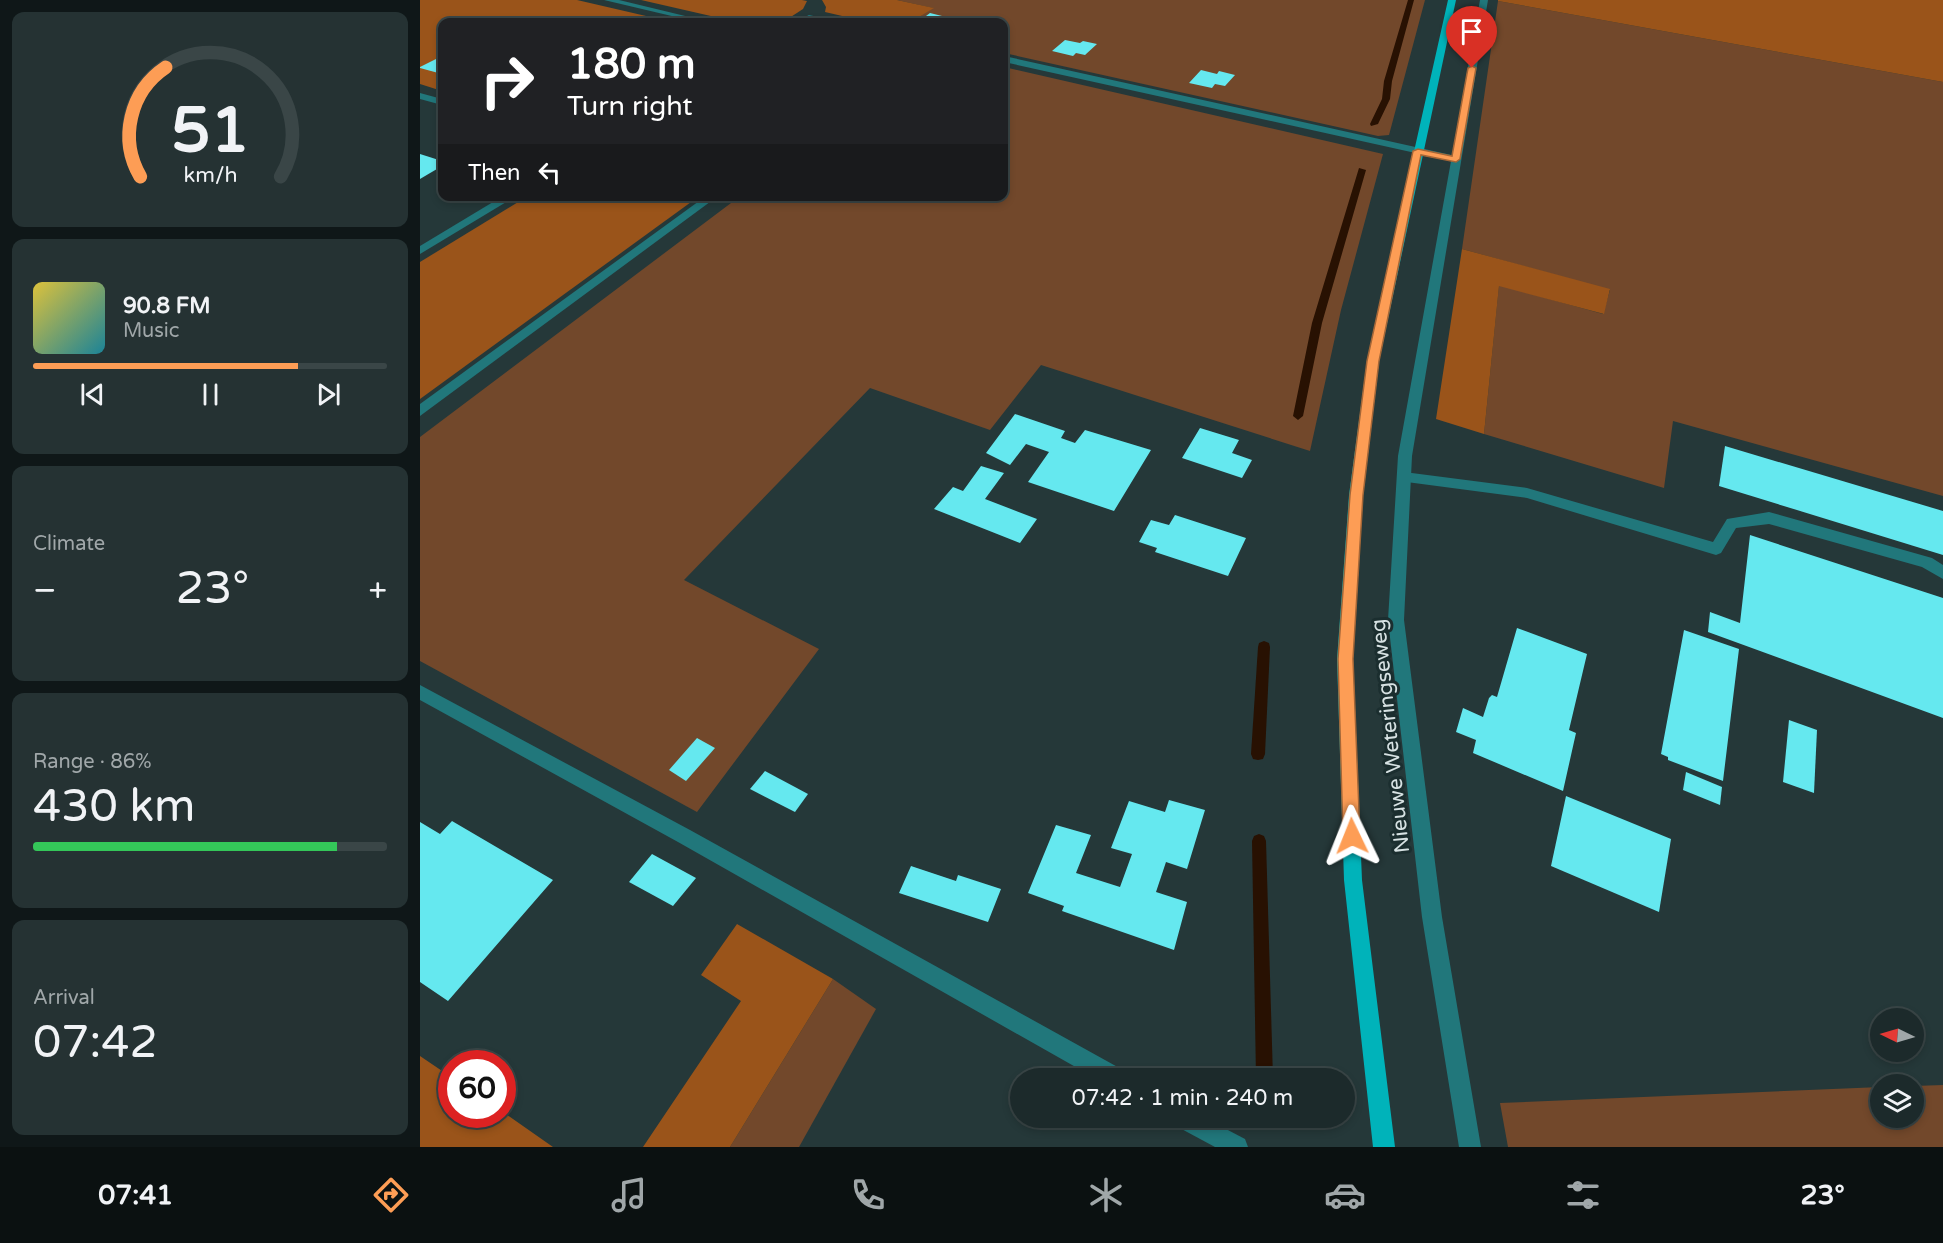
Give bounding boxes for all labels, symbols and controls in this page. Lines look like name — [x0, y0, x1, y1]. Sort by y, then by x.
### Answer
pin — [1446, 6, 1497, 68]
icon: arrive — [1455, 15, 1488, 48]
text: 180 m — [567, 39, 696, 90]
icon: right — [468, 42, 546, 120]
text: Turn right — [567, 90, 693, 123]
text: 51 — [171, 94, 249, 169]
icon: left — [533, 156, 566, 189]
text: Then — [468, 160, 521, 186]
text: km/h — [183, 162, 237, 188]
text: 90.8 FM — [123, 293, 210, 319]
text: Music — [123, 319, 179, 343]
icon: previous — [76, 378, 109, 411]
icon: pause — [194, 378, 227, 411]
icon: next — [312, 378, 345, 411]
text: Climate — [33, 532, 105, 556]
text: 23° — [176, 562, 249, 616]
text: − — [33, 571, 57, 610]
text: + — [368, 571, 387, 610]
street label: Nieuwe Weteringseweg — [1366, 618, 1415, 854]
text: Range · 86% — [33, 750, 152, 774]
text: 430 km — [33, 780, 195, 834]
position arrow — [1320, 804, 1384, 868]
text: Arrival — [33, 986, 95, 1010]
north arrow — [1870, 1008, 1924, 1062]
map controls — [1870, 1008, 1924, 1128]
text: 07:42 — [33, 1016, 158, 1070]
speed limit sign: 60 — [438, 1050, 516, 1128]
button: layers — [1870, 1074, 1924, 1128]
text: 07:42 · 1 min · 240 m — [1072, 1085, 1293, 1111]
icon: directions — [370, 1174, 412, 1216]
icon: music — [608, 1174, 650, 1216]
icon: phone — [847, 1174, 889, 1216]
icon: climate — [1085, 1174, 1127, 1216]
icon: car — [1324, 1174, 1366, 1216]
icon: filters — [1562, 1174, 1604, 1216]
text: 07:41 — [98, 1179, 173, 1212]
text: 23° — [1801, 1179, 1845, 1212]

